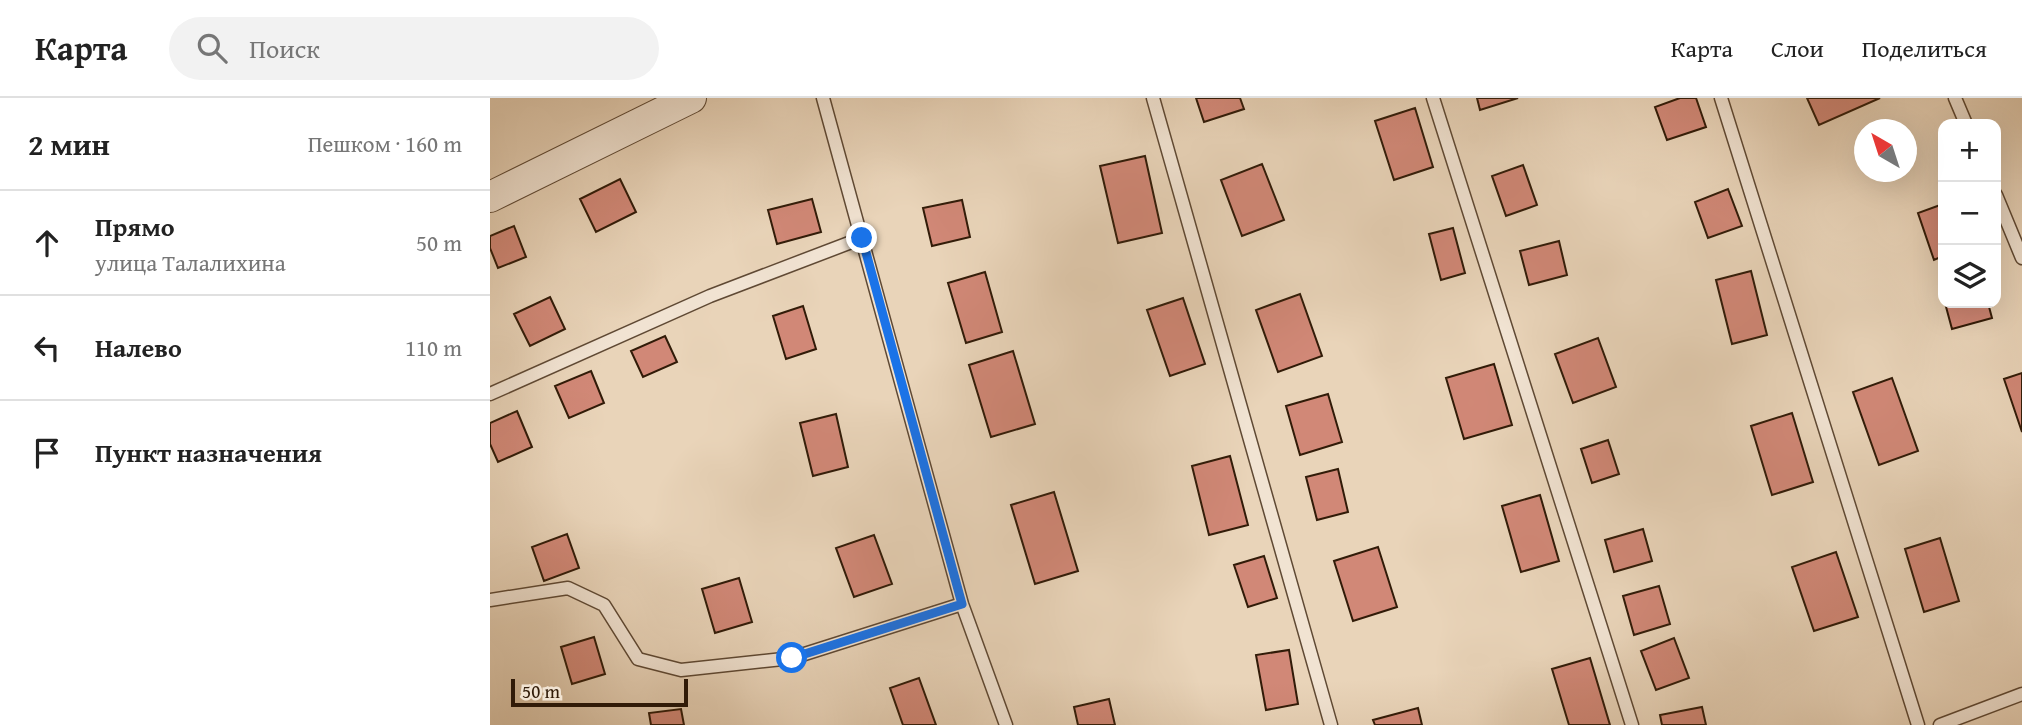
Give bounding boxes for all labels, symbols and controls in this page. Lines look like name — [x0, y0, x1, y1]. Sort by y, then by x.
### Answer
search box — [169, 17, 659, 80]
text: Карта — [35, 24, 127, 72]
icon: search — [193, 29, 231, 67]
text: Поиск — [249, 29, 320, 68]
text: Карта — [1671, 31, 1733, 66]
text: Слои — [1771, 31, 1824, 66]
text: Поделиться — [1862, 31, 1987, 66]
north arrow — [1854, 119, 1917, 182]
map controls — [1938, 119, 2001, 308]
button: + — [1938, 119, 2001, 182]
text: 2 мин — [28, 122, 110, 166]
text: Пешком · 160 m — [308, 127, 462, 160]
button: − — [1938, 182, 2001, 245]
text: Прямо — [95, 207, 175, 246]
route end — [846, 222, 877, 253]
icon: ahead — [28, 224, 66, 262]
text: 50 m — [416, 226, 462, 259]
button: layers — [1938, 245, 2001, 308]
text: улица Талалихина — [95, 246, 286, 279]
text: Налево — [95, 328, 182, 367]
icon: left — [28, 329, 66, 367]
text: 110 m — [405, 331, 462, 364]
text: Пункт назначения — [95, 433, 322, 472]
icon: arrive — [28, 434, 66, 472]
route start — [776, 642, 807, 673]
scale bar — [511, 676, 688, 708]
text: 50 m — [522, 677, 560, 705]

